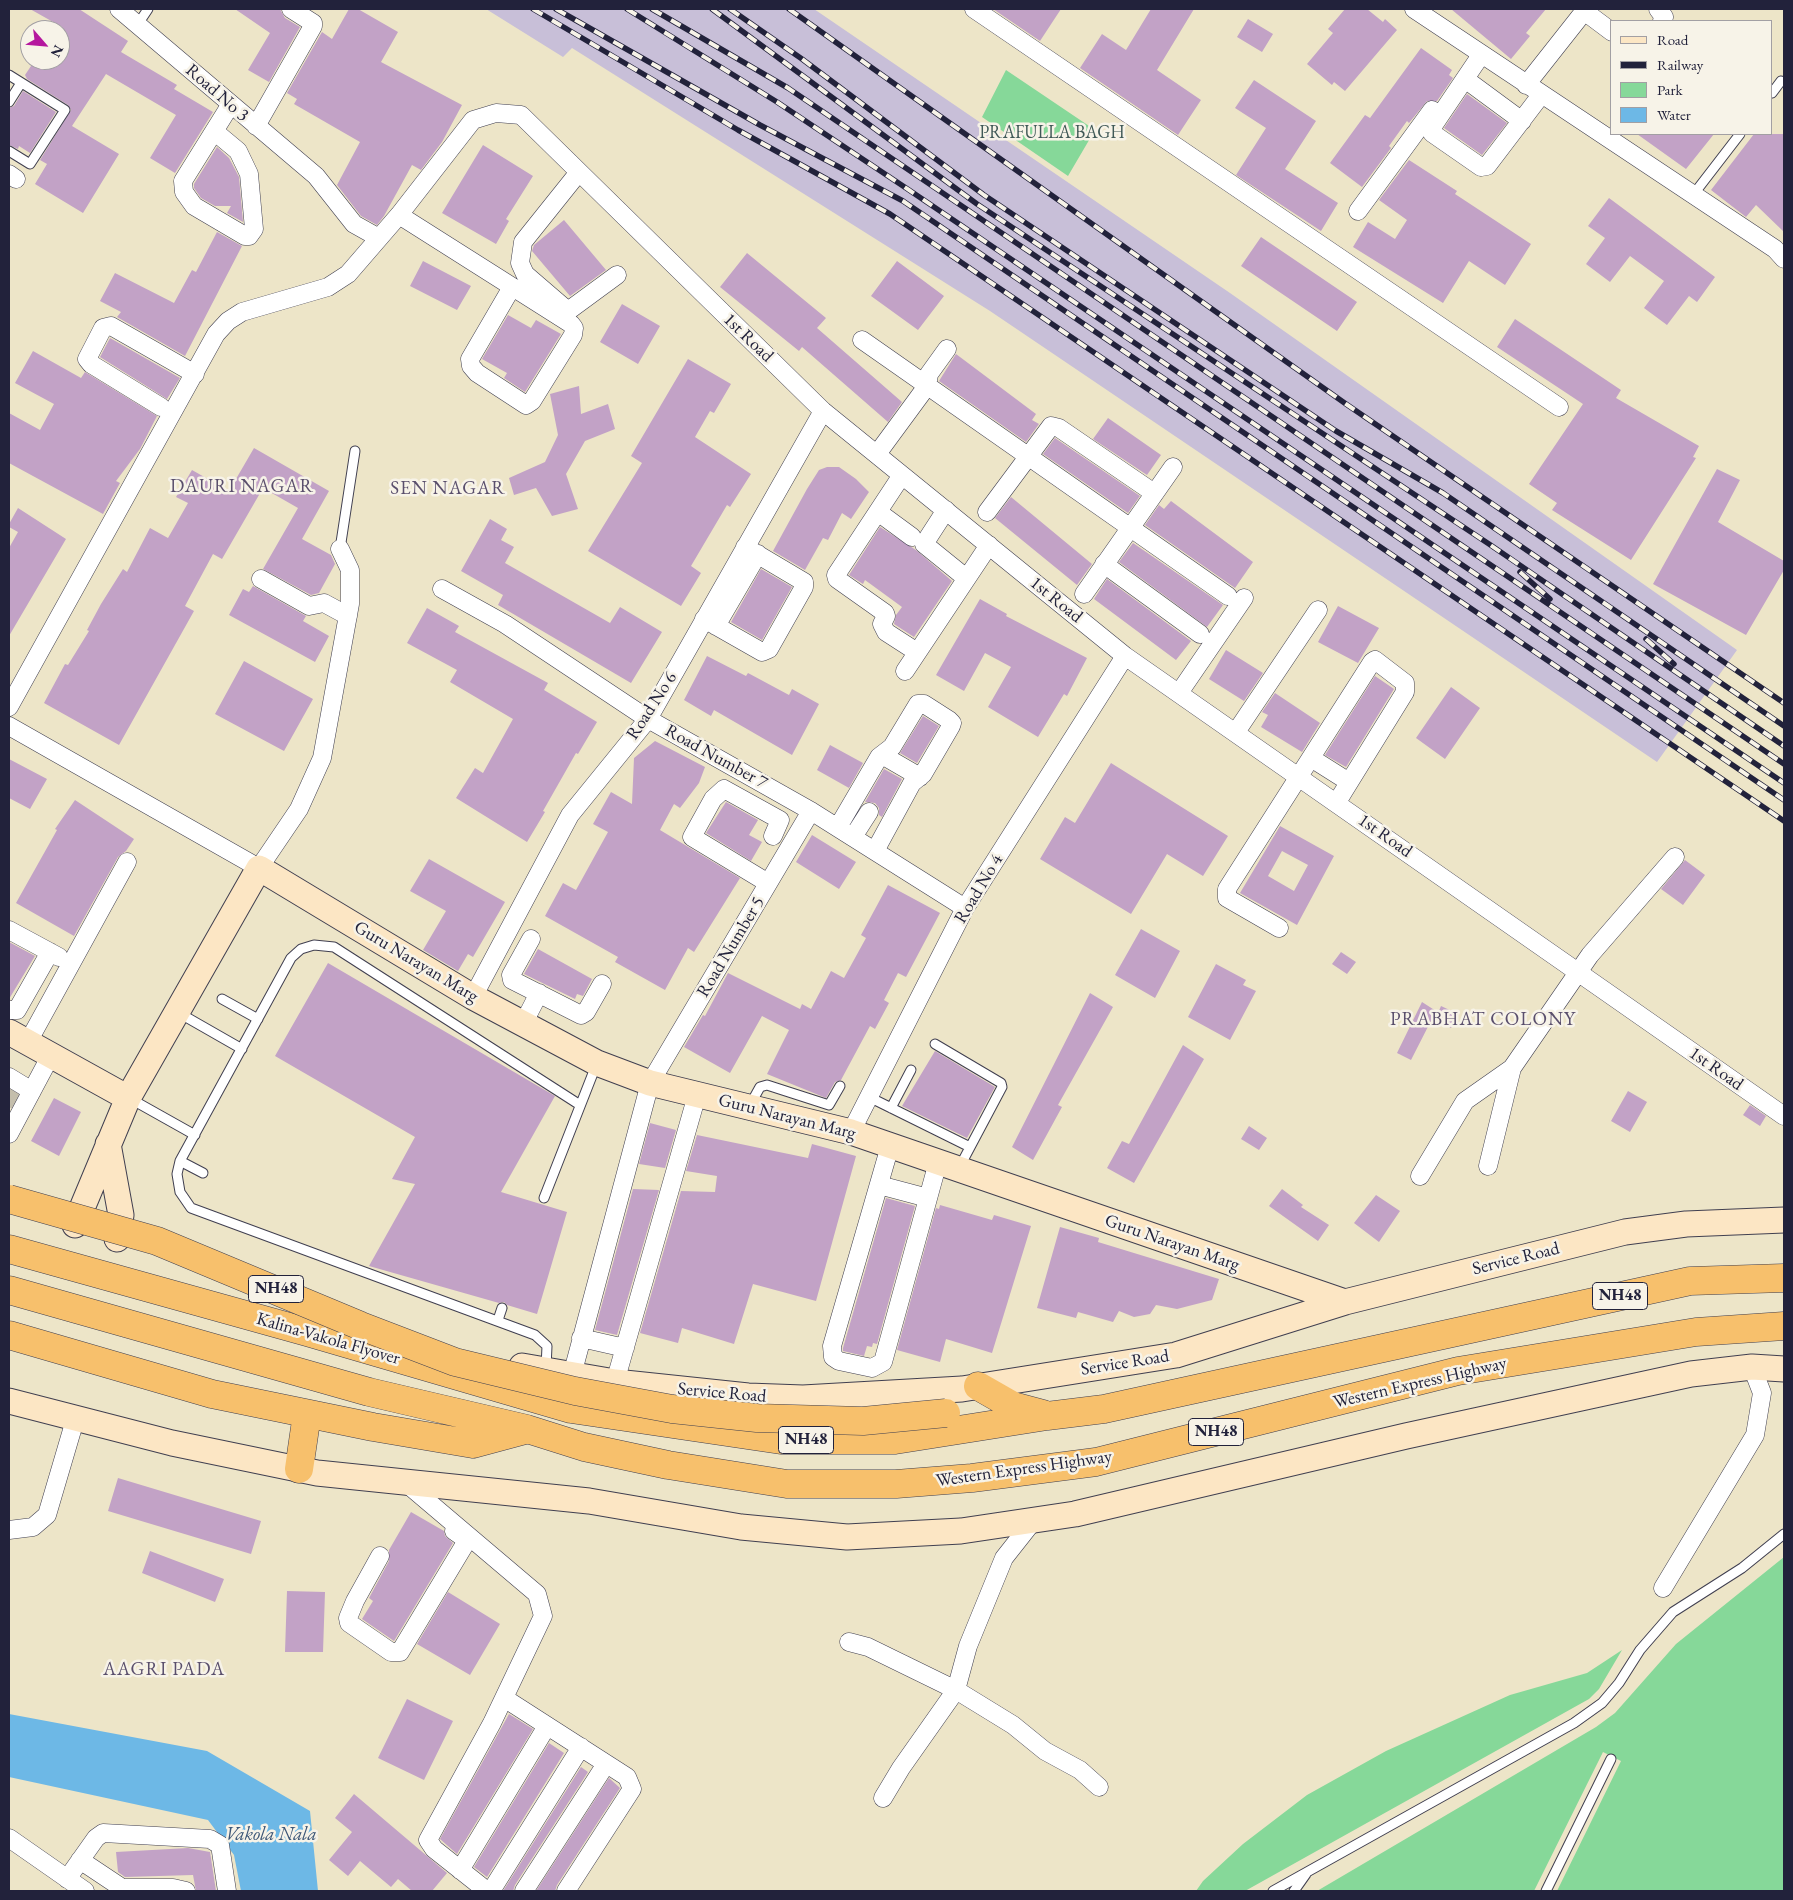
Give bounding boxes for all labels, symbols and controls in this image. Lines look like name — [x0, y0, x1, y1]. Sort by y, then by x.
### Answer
north arrow — [20, 20, 70, 70]
legend — [1610, 20, 1773, 135]
text: Road — [1657, 30, 1688, 49]
text: N — [47, 42, 68, 60]
text: Railway — [1657, 55, 1703, 74]
street label: Road No 3 — [181, 60, 253, 126]
text: Park — [1657, 80, 1683, 99]
text: Water — [1657, 105, 1691, 124]
park label: PRAFULLA BAGH — [979, 122, 1125, 144]
street label: 1st Road — [718, 309, 778, 367]
district label: DAURI NAGAR — [169, 476, 315, 498]
district label: SEN NAGAR — [389, 478, 507, 500]
street label: 1st Road — [1025, 572, 1087, 628]
street label: Road No 6 — [622, 668, 682, 744]
street label: Road Number 7 — [661, 720, 771, 794]
street label: 1st Road — [1354, 810, 1416, 862]
street label: Road No 4 — [950, 851, 1008, 927]
street label: Road Number 5 — [692, 893, 770, 1001]
street label: Guru Narayan Marg — [350, 916, 482, 1008]
district label: PRABHAT COLONY — [1388, 1009, 1578, 1031]
street label: 1st Road — [1685, 1043, 1747, 1095]
street label: Guru Narayan Marg — [716, 1089, 858, 1145]
street label: Guru Narayan Marg — [1102, 1210, 1242, 1276]
street label: Service Road — [1470, 1238, 1562, 1280]
road number: NH48 — [248, 1276, 304, 1302]
road number: NH48 — [1592, 1282, 1648, 1310]
street label: Kalina-Vakola Flyover — [254, 1308, 402, 1370]
street label: Service Road — [1079, 1345, 1171, 1381]
street label: Western Express Highway — [1331, 1353, 1509, 1413]
street label: Service Road — [677, 1378, 767, 1408]
road number: NH48 — [1188, 1418, 1244, 1445]
road number: NH48 — [778, 1426, 834, 1454]
street label: Western Express Highway — [935, 1446, 1113, 1492]
district label: AAGRI PADA — [102, 1659, 226, 1681]
water label: Vakola Nala — [225, 1824, 317, 1846]

